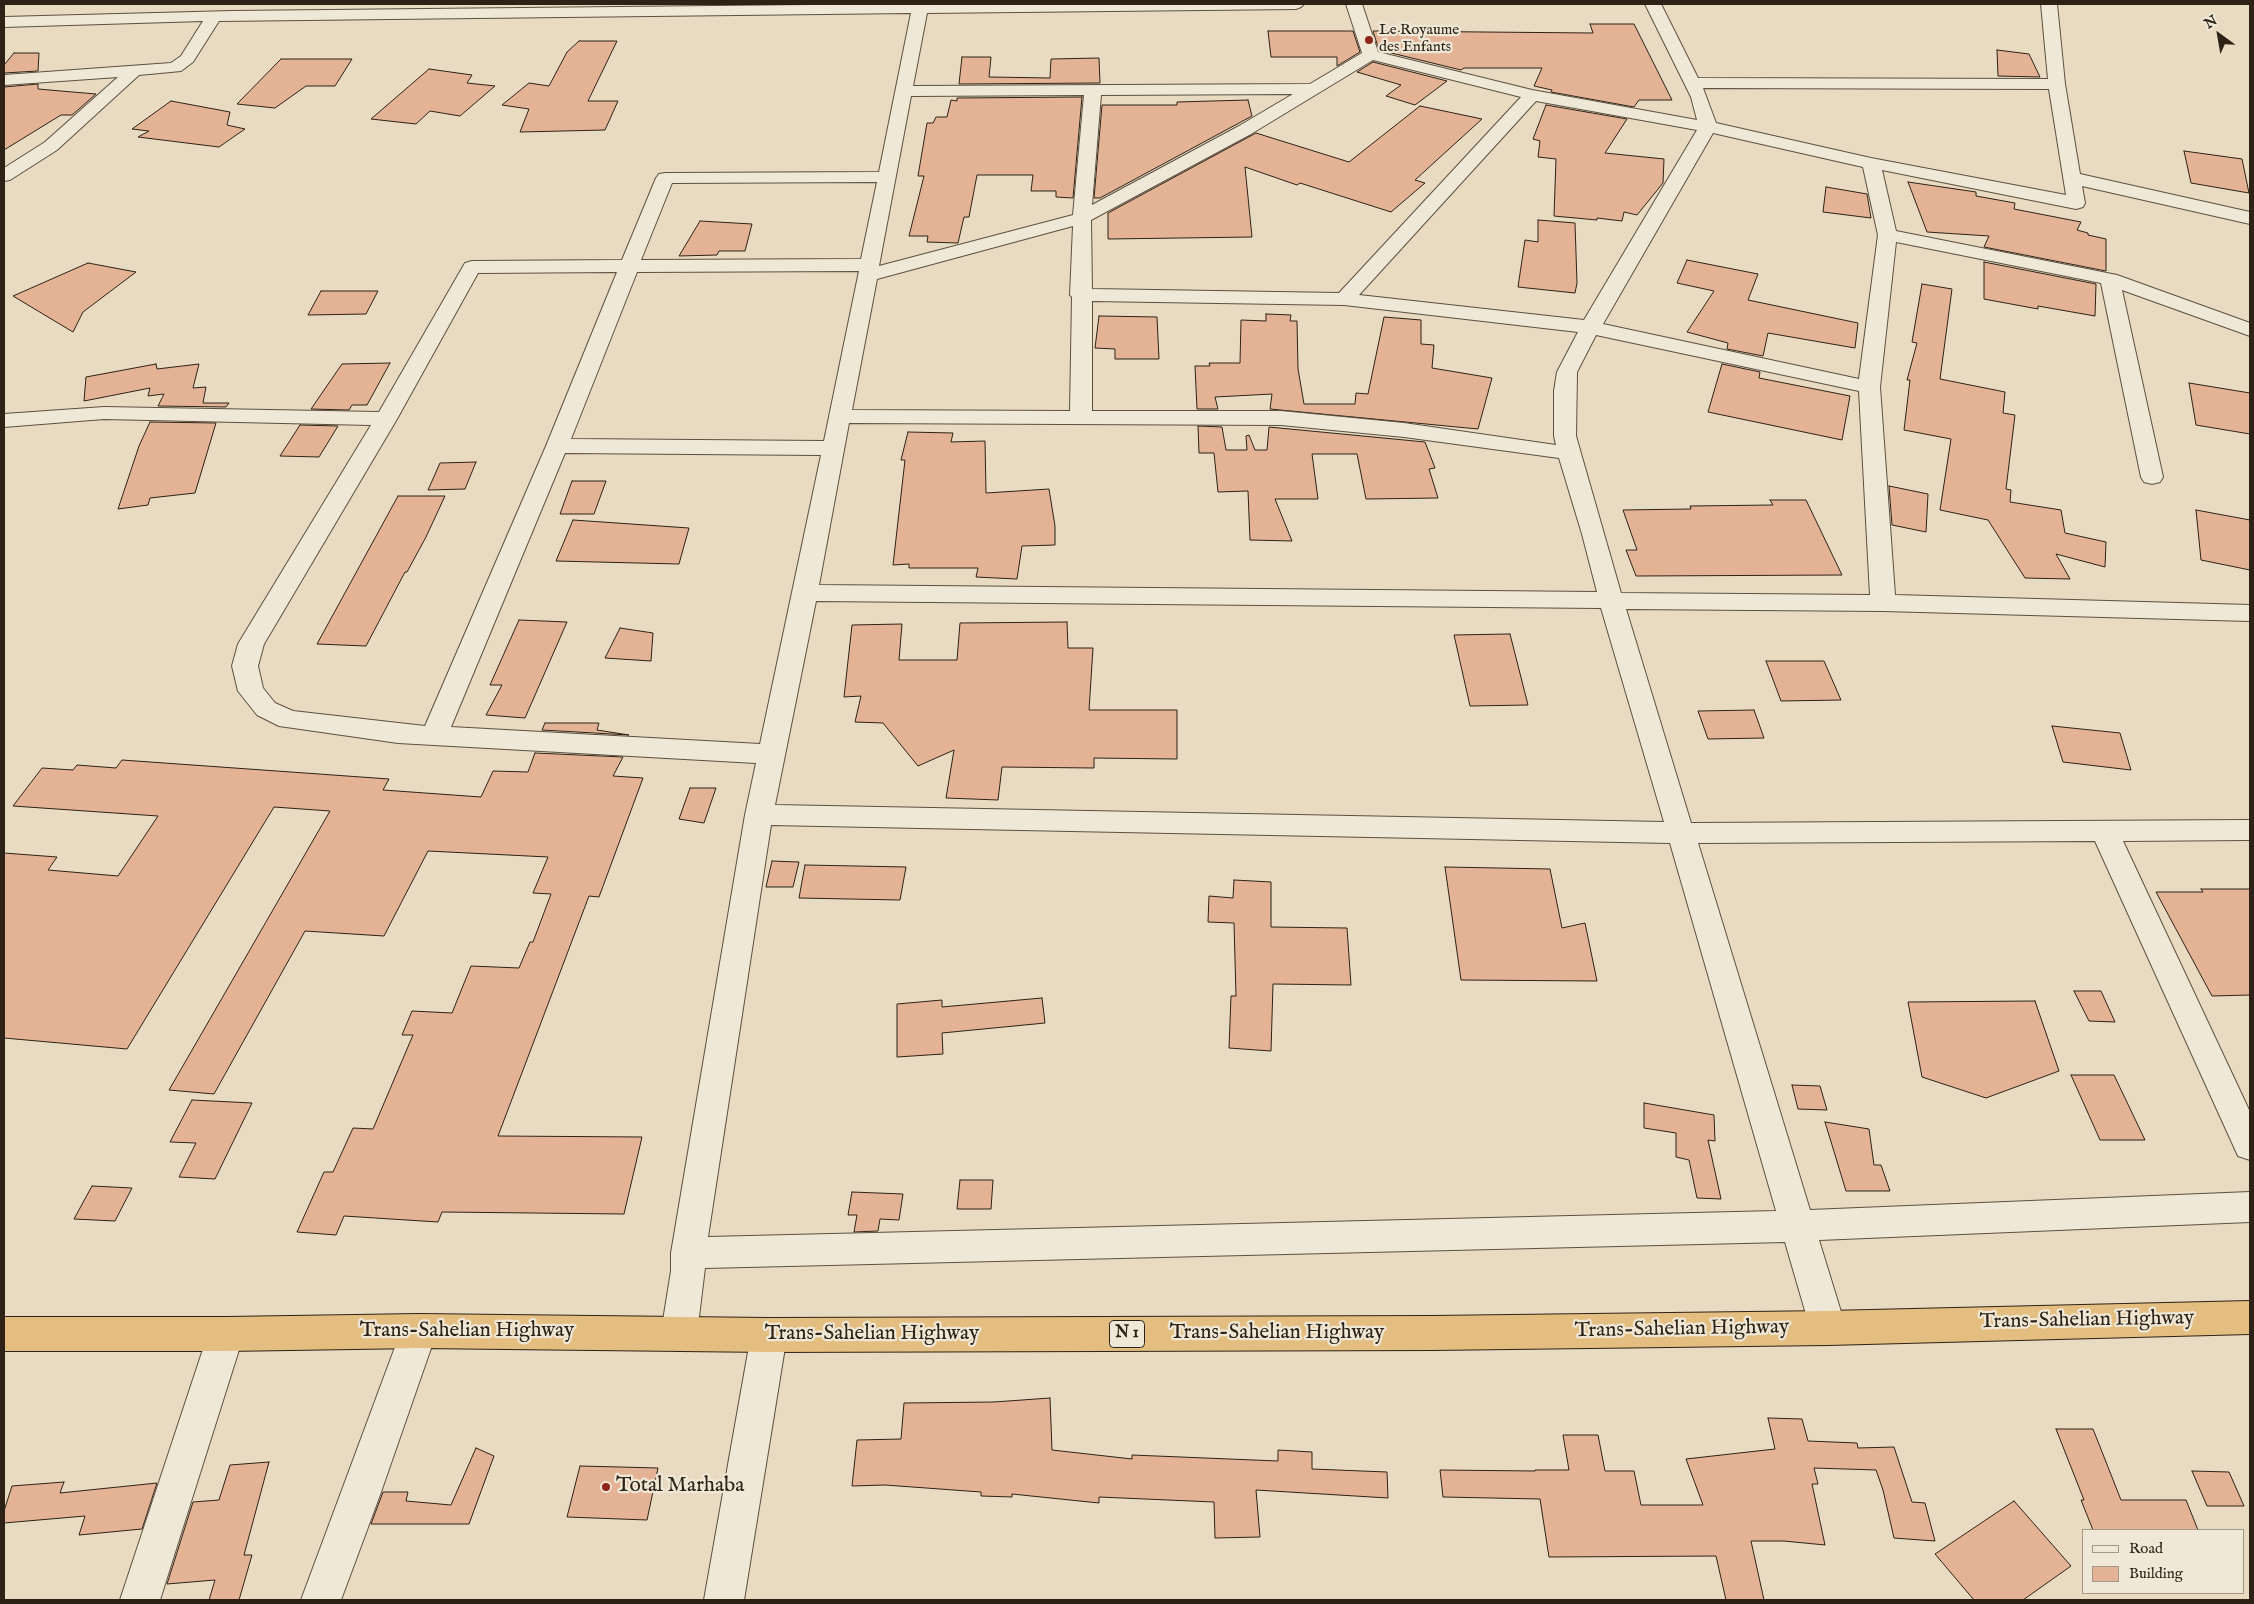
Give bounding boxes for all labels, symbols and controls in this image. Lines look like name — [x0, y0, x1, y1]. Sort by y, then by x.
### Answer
north arrow — [2194, 10, 2244, 60]
text: N — [2201, 11, 2221, 33]
place label: Le Royaume des Enfants — [1379, 22, 1459, 57]
marker: Le Royaume des Enfants — [1363, 34, 1375, 46]
street label: Trans-Sahelian Highway — [1980, 1307, 2194, 1335]
street label: Trans-Sahelian Highway — [1575, 1316, 1789, 1344]
street label: Trans-Sahelian Highway — [360, 1319, 574, 1345]
road number: N 1 — [1110, 1320, 1144, 1348]
street label: Trans-Sahelian Highway — [1170, 1321, 1384, 1347]
street label: Trans-Sahelian Highway — [765, 1322, 979, 1348]
place label: Total Marhaba — [616, 1474, 744, 1500]
marker: Total Marhaba — [600, 1481, 612, 1493]
legend — [2082, 1529, 2244, 1594]
text: Road — [2129, 1539, 2163, 1558]
text: Building — [2129, 1564, 2183, 1583]

